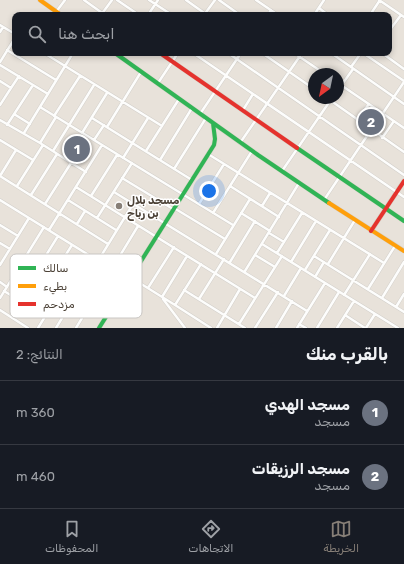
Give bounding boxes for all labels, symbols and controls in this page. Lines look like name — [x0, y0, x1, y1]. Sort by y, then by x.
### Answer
search box — [12, 12, 392, 56]
icon: search — [26, 23, 48, 45]
text: ابحث هنا — [58, 25, 115, 43]
north arrow — [308, 68, 344, 104]
pin: 2 — [358, 107, 384, 137]
pin: 1 — [64, 134, 90, 164]
your location — [199, 181, 219, 201]
place label: مسجد بلال بن رباح — [127, 194, 179, 221]
marker: مسجد بلال بن رباح — [114, 201, 124, 211]
legend — [10, 254, 142, 318]
text: سالك — [43, 262, 68, 275]
text: بطيء — [43, 280, 67, 295]
text: مزدحم — [43, 298, 75, 312]
text: بالقرب منك — [306, 344, 388, 364]
text: النتائج: 2 — [16, 347, 63, 362]
text: مسجد الهدي — [265, 396, 350, 414]
text: 360 m — [16, 405, 55, 420]
text: 1 — [372, 405, 378, 420]
text: مسجد — [314, 414, 350, 429]
text: مسجد الرزيقات — [252, 460, 350, 478]
text: 460 m — [16, 469, 55, 484]
text: 2 — [371, 469, 379, 484]
text: مسجد — [314, 478, 350, 493]
tab: المحفوظات — [45, 518, 98, 555]
tab: الاتجاهات — [188, 518, 233, 555]
tab: الخريطة — [323, 518, 359, 555]

